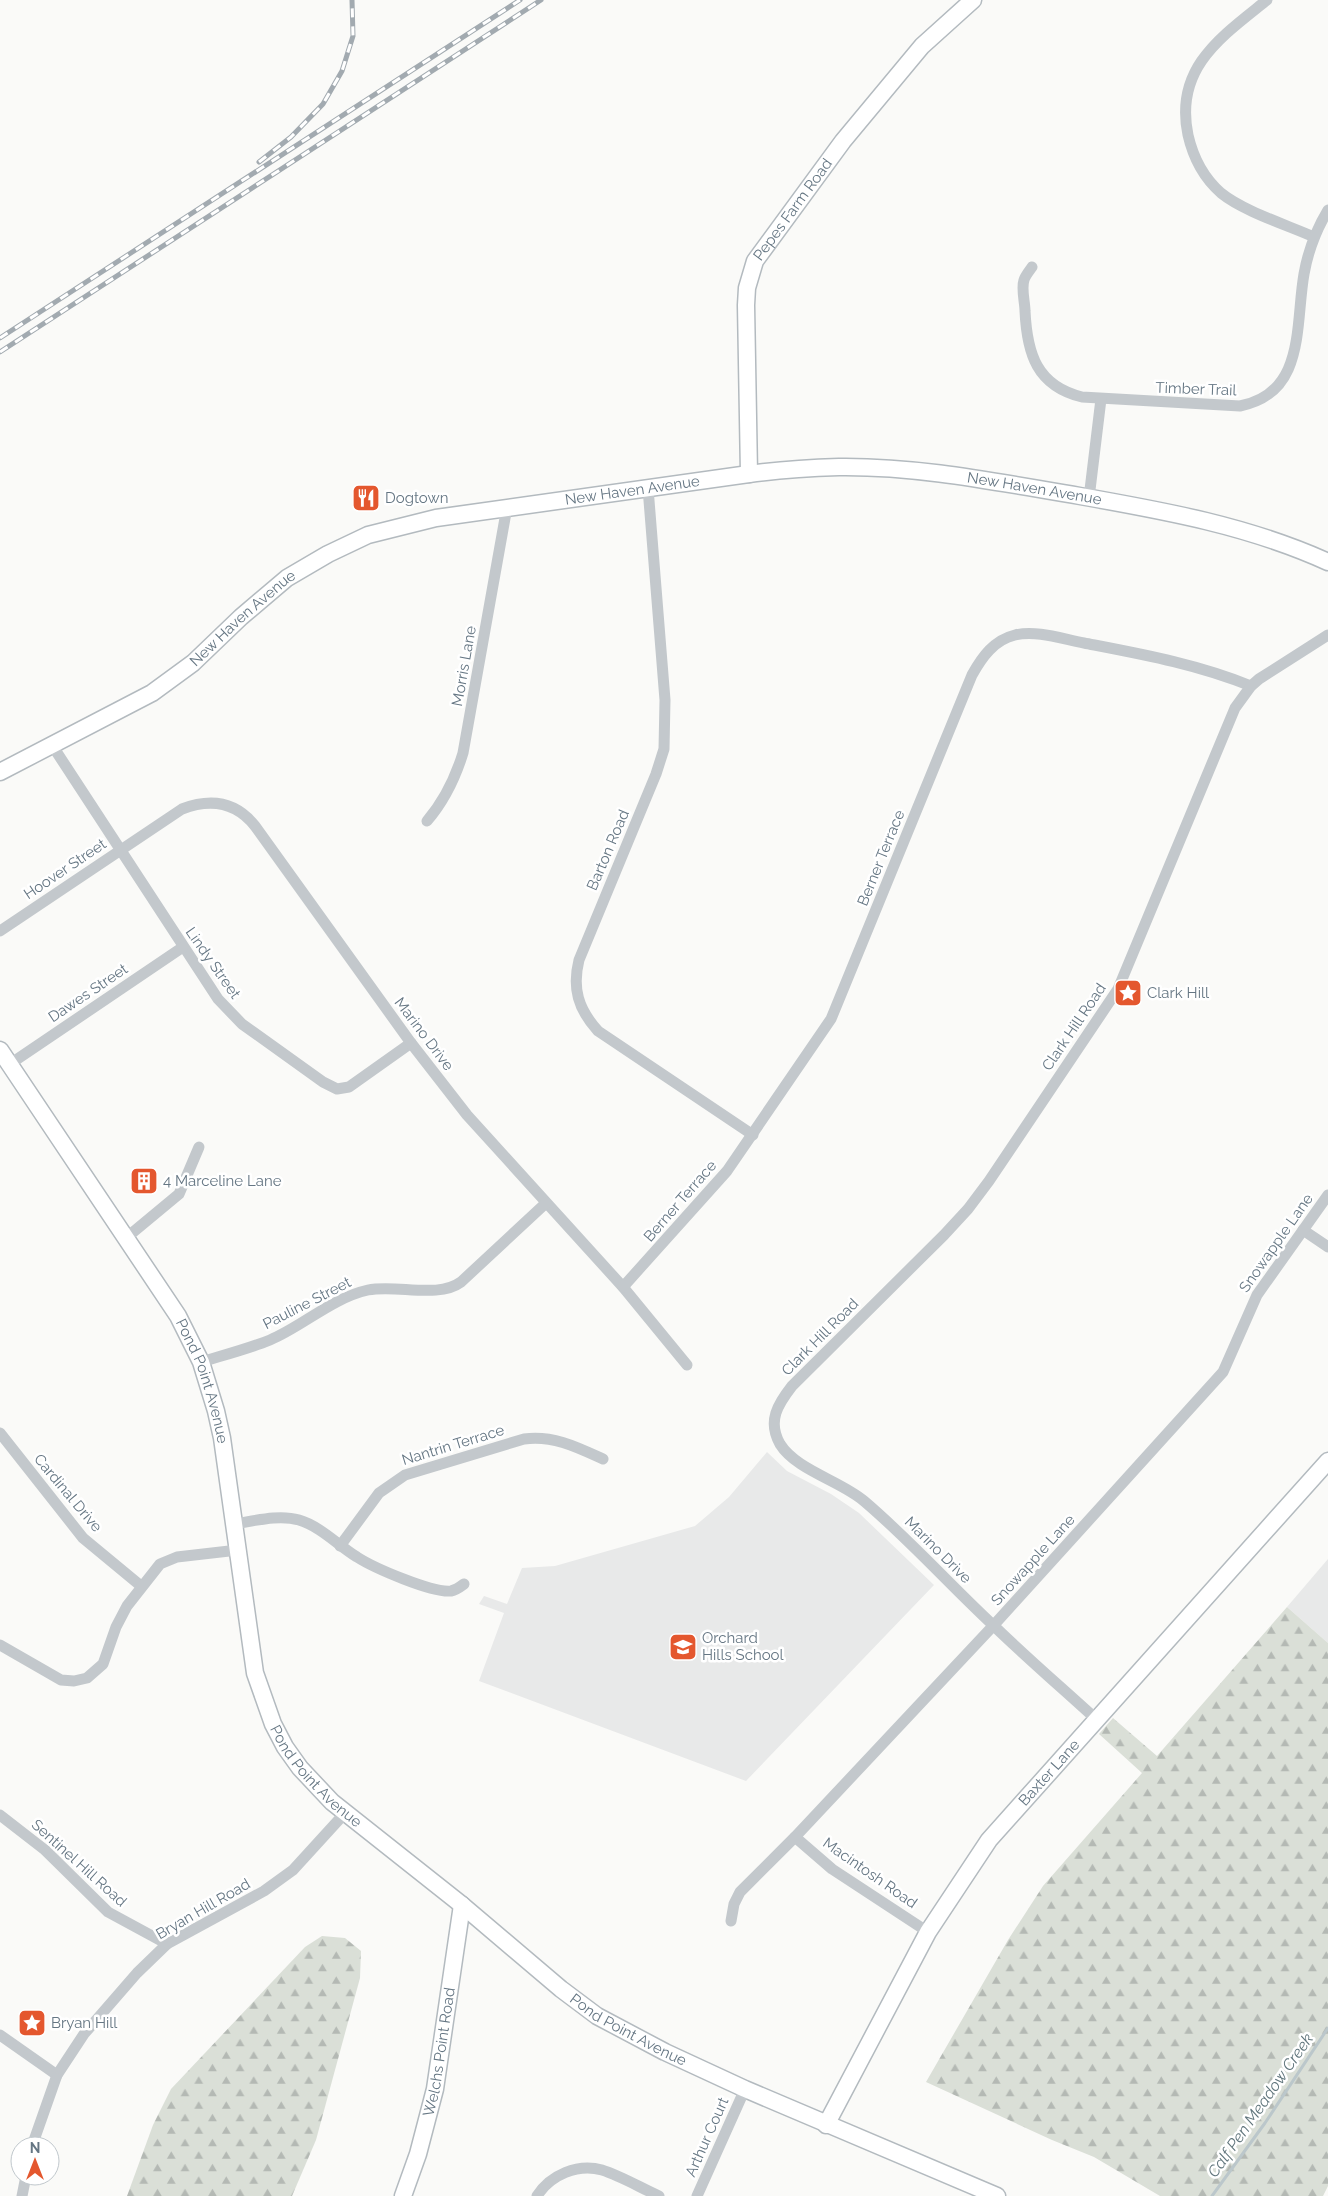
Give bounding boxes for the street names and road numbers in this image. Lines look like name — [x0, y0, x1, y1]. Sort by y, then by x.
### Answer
street label: Pepes Farm Road — [749, 155, 836, 264]
street label: Timber Trail — [1155, 379, 1238, 399]
street label: New Haven Avenue — [966, 468, 1103, 509]
street label: New Haven Avenue — [564, 472, 701, 509]
street label: New Haven Avenue — [186, 566, 299, 670]
street label: Morris Lane — [448, 624, 480, 708]
street label: Barton Road — [583, 807, 633, 893]
street label: Berner Terrace — [854, 807, 908, 909]
street label: Hoover Street — [20, 835, 110, 903]
street label: Lindy Street — [182, 924, 244, 1002]
street label: Dawes Street — [45, 960, 131, 1026]
street label: Clark Hill Road — [1038, 980, 1110, 1074]
street label: Marino Drive — [391, 994, 458, 1074]
street label: Berner Terrace — [640, 1157, 720, 1245]
street label: Snowapple Lane — [1235, 1190, 1317, 1296]
street label: Pauline Street — [260, 1273, 354, 1333]
street label: Clark Hill Road — [778, 1295, 862, 1379]
street label: Pond Point Avenue — [172, 1316, 232, 1445]
street label: Nantrin Terrace — [400, 1421, 506, 1469]
street label: Cardinal Drive — [30, 1450, 106, 1536]
street label: Snowapple Lane — [987, 1511, 1079, 1609]
street label: Marino Drive — [901, 1513, 975, 1587]
street label: Pond Point Avenue — [266, 1722, 365, 1831]
street label: Baxter Lane — [1015, 1736, 1084, 1810]
street label: Sentinel Hill Road — [28, 1816, 130, 1910]
street label: Macintosh Road — [819, 1834, 921, 1912]
street label: Bryan Hill Road — [153, 1875, 253, 1943]
street label: Welchs Point Road — [419, 1986, 459, 2118]
street label: Pond Point Avenue — [566, 1990, 690, 2070]
street label: Arthur Court — [681, 2094, 733, 2180]

